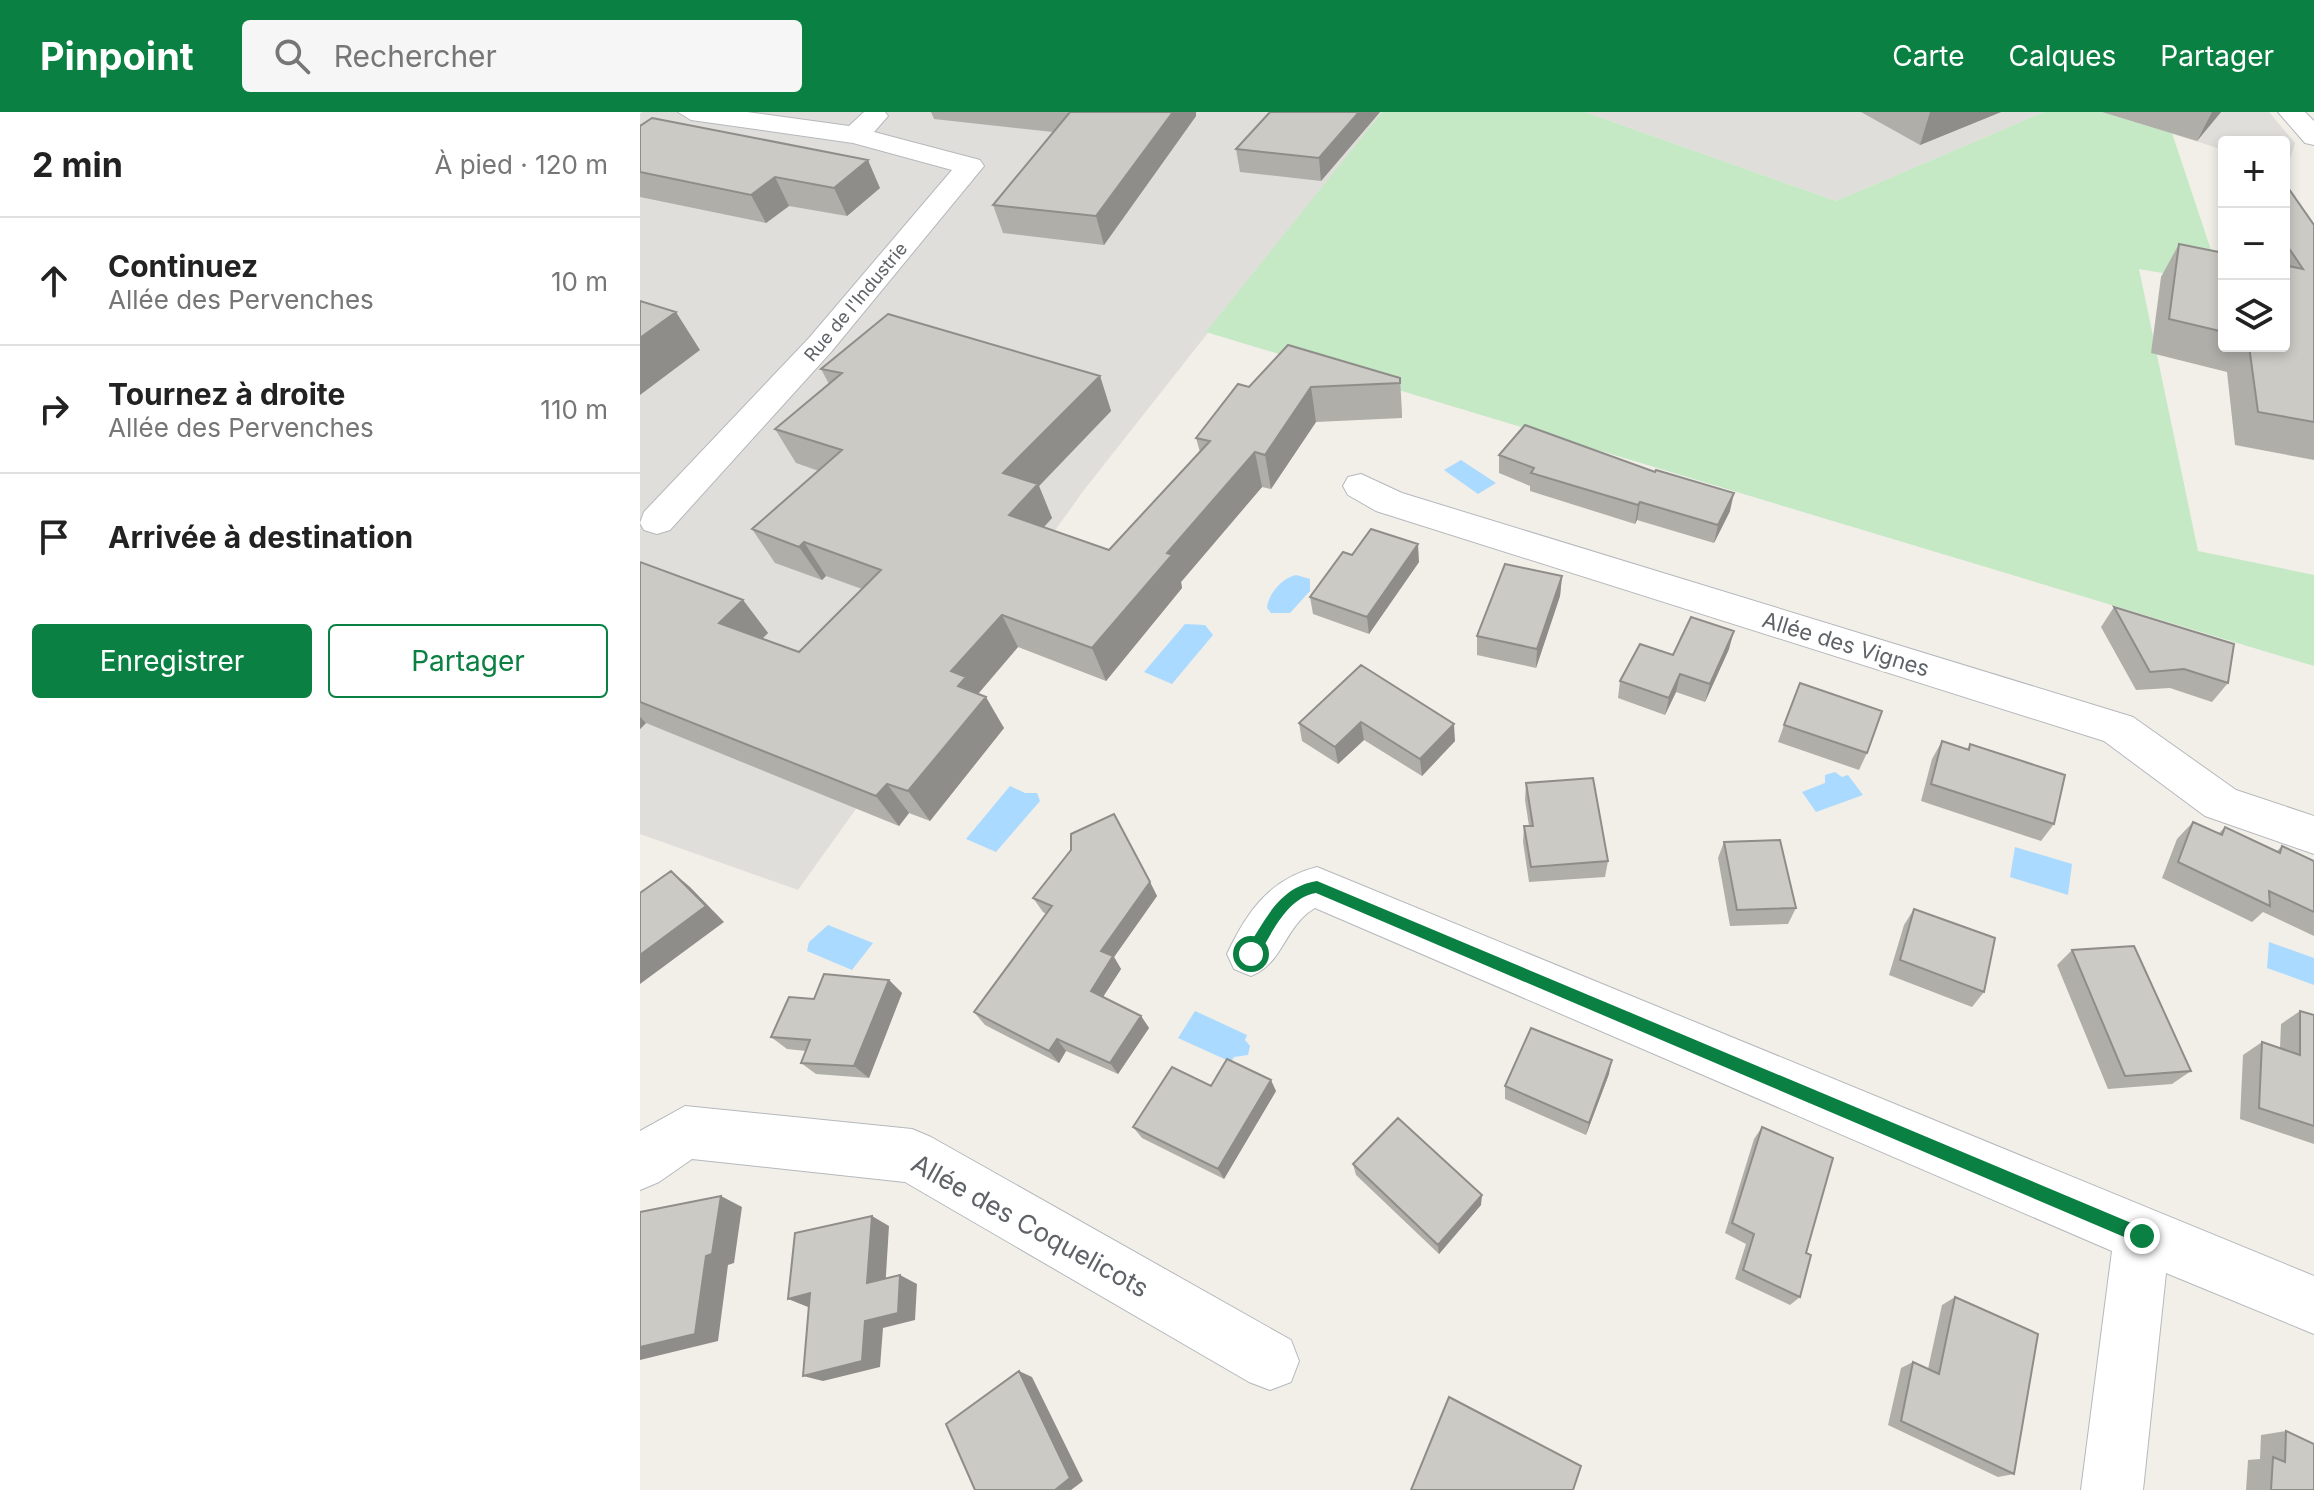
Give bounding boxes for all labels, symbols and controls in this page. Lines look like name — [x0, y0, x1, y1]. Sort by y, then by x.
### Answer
search box — [242, 20, 802, 92]
text: Pinpoint — [40, 33, 194, 79]
icon: search — [270, 34, 314, 78]
text: Rechercher — [334, 38, 497, 74]
text: Carte — [1892, 39, 1965, 73]
text: Calques — [2009, 39, 2116, 73]
text: Partager — [2160, 39, 2274, 73]
map controls — [2218, 136, 2290, 352]
button: + — [2218, 136, 2290, 208]
text: 2 min — [32, 144, 123, 185]
text: À pied · 120 m — [434, 149, 608, 180]
button: − — [2218, 208, 2290, 280]
street label: Rue de l'Industrie — [800, 238, 911, 365]
text: Continuez — [108, 248, 258, 284]
icon: ahead — [32, 259, 76, 303]
text: 10 m — [551, 266, 608, 297]
button: layers — [2218, 280, 2290, 352]
text: Allée des Pervenches — [108, 284, 374, 315]
text: Tournez à droite — [108, 376, 345, 412]
icon: right — [32, 387, 76, 431]
text: 110 m — [540, 394, 608, 425]
text: Allée des Pervenches — [108, 412, 374, 443]
icon: arrive — [32, 515, 76, 559]
text: Arrivée à destination — [108, 519, 413, 555]
street label: Allée des Vignes — [1759, 606, 1933, 682]
button: Enregistrer — [32, 624, 312, 698]
button: Partager — [328, 624, 608, 698]
route start — [1233, 936, 1269, 972]
street label: Allée des Coquelicots — [906, 1147, 1154, 1304]
route end — [2124, 1218, 2160, 1254]

